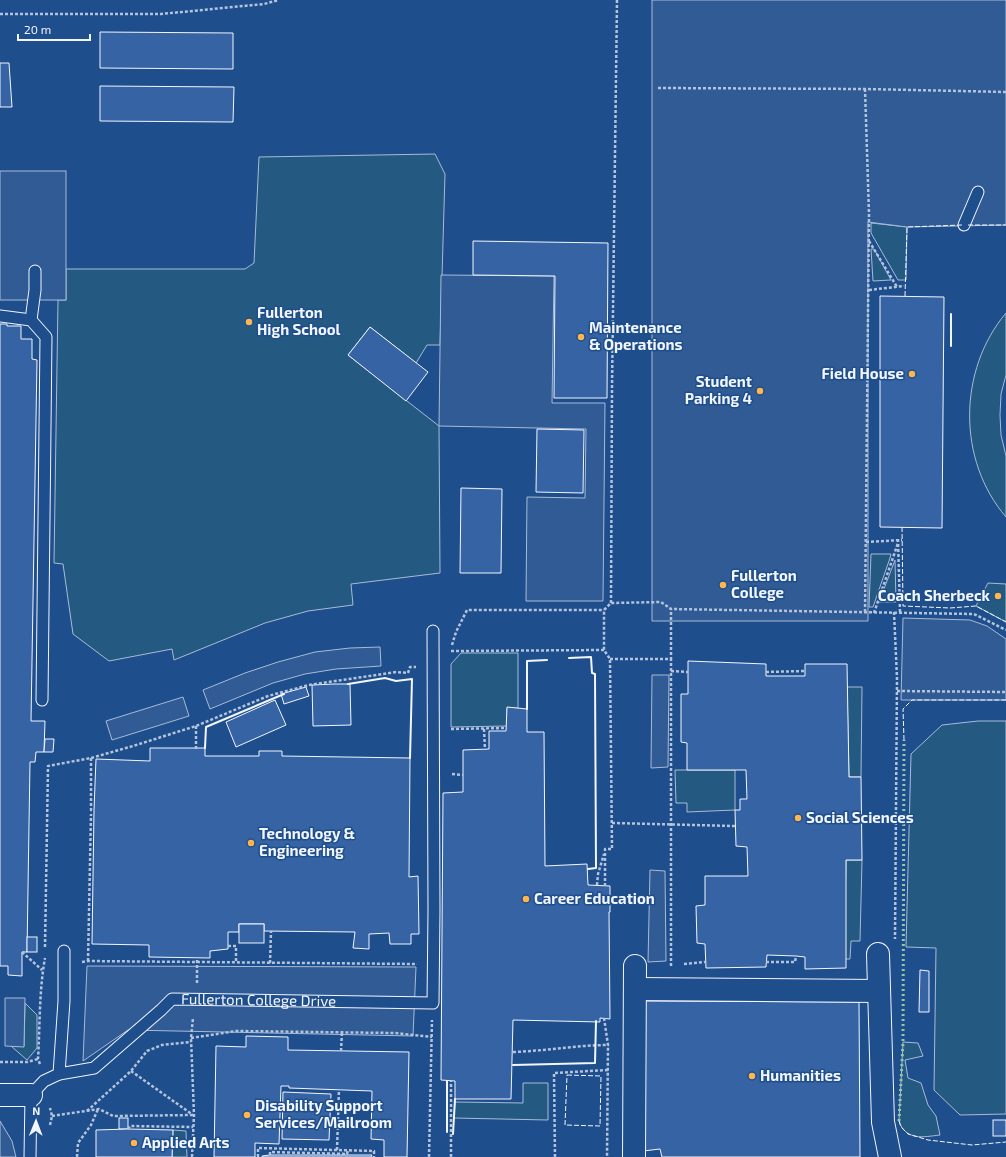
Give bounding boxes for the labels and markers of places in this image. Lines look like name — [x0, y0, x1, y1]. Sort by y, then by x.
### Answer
place label: Fullerton High School — [257, 303, 341, 338]
marker: Fullerton High School — [244, 317, 254, 327]
place label: Maintenance & Operations — [589, 318, 683, 353]
marker: Maintenance & Operations — [576, 332, 586, 342]
place label: Field House — [821, 364, 904, 382]
marker: Field House — [907, 369, 917, 379]
place label: Student Parking 4 — [685, 372, 752, 407]
marker: Student Parking 4 — [755, 386, 765, 396]
place label: Fullerton College — [731, 566, 797, 601]
marker: Fullerton College — [718, 580, 728, 590]
place label: Coach Sherbeck — [878, 586, 991, 604]
marker: Coach Sherbeck — [993, 591, 1003, 601]
place label: Social Sciences — [806, 808, 914, 826]
marker: Social Sciences — [793, 813, 803, 823]
place label: Technology & Engineering — [259, 824, 355, 859]
marker: Technology & Engineering — [246, 838, 256, 848]
place label: Career Education — [534, 889, 655, 907]
marker: Career Education — [521, 894, 531, 904]
place label: Humanities — [760, 1066, 841, 1084]
marker: Humanities — [747, 1071, 757, 1081]
place label: Disability Support Services/Mailroom — [255, 1096, 392, 1131]
marker: Disability Support Services/Mailroom — [242, 1110, 252, 1120]
place label: Applied Arts — [142, 1133, 230, 1151]
marker: Applied Arts — [129, 1138, 139, 1148]

